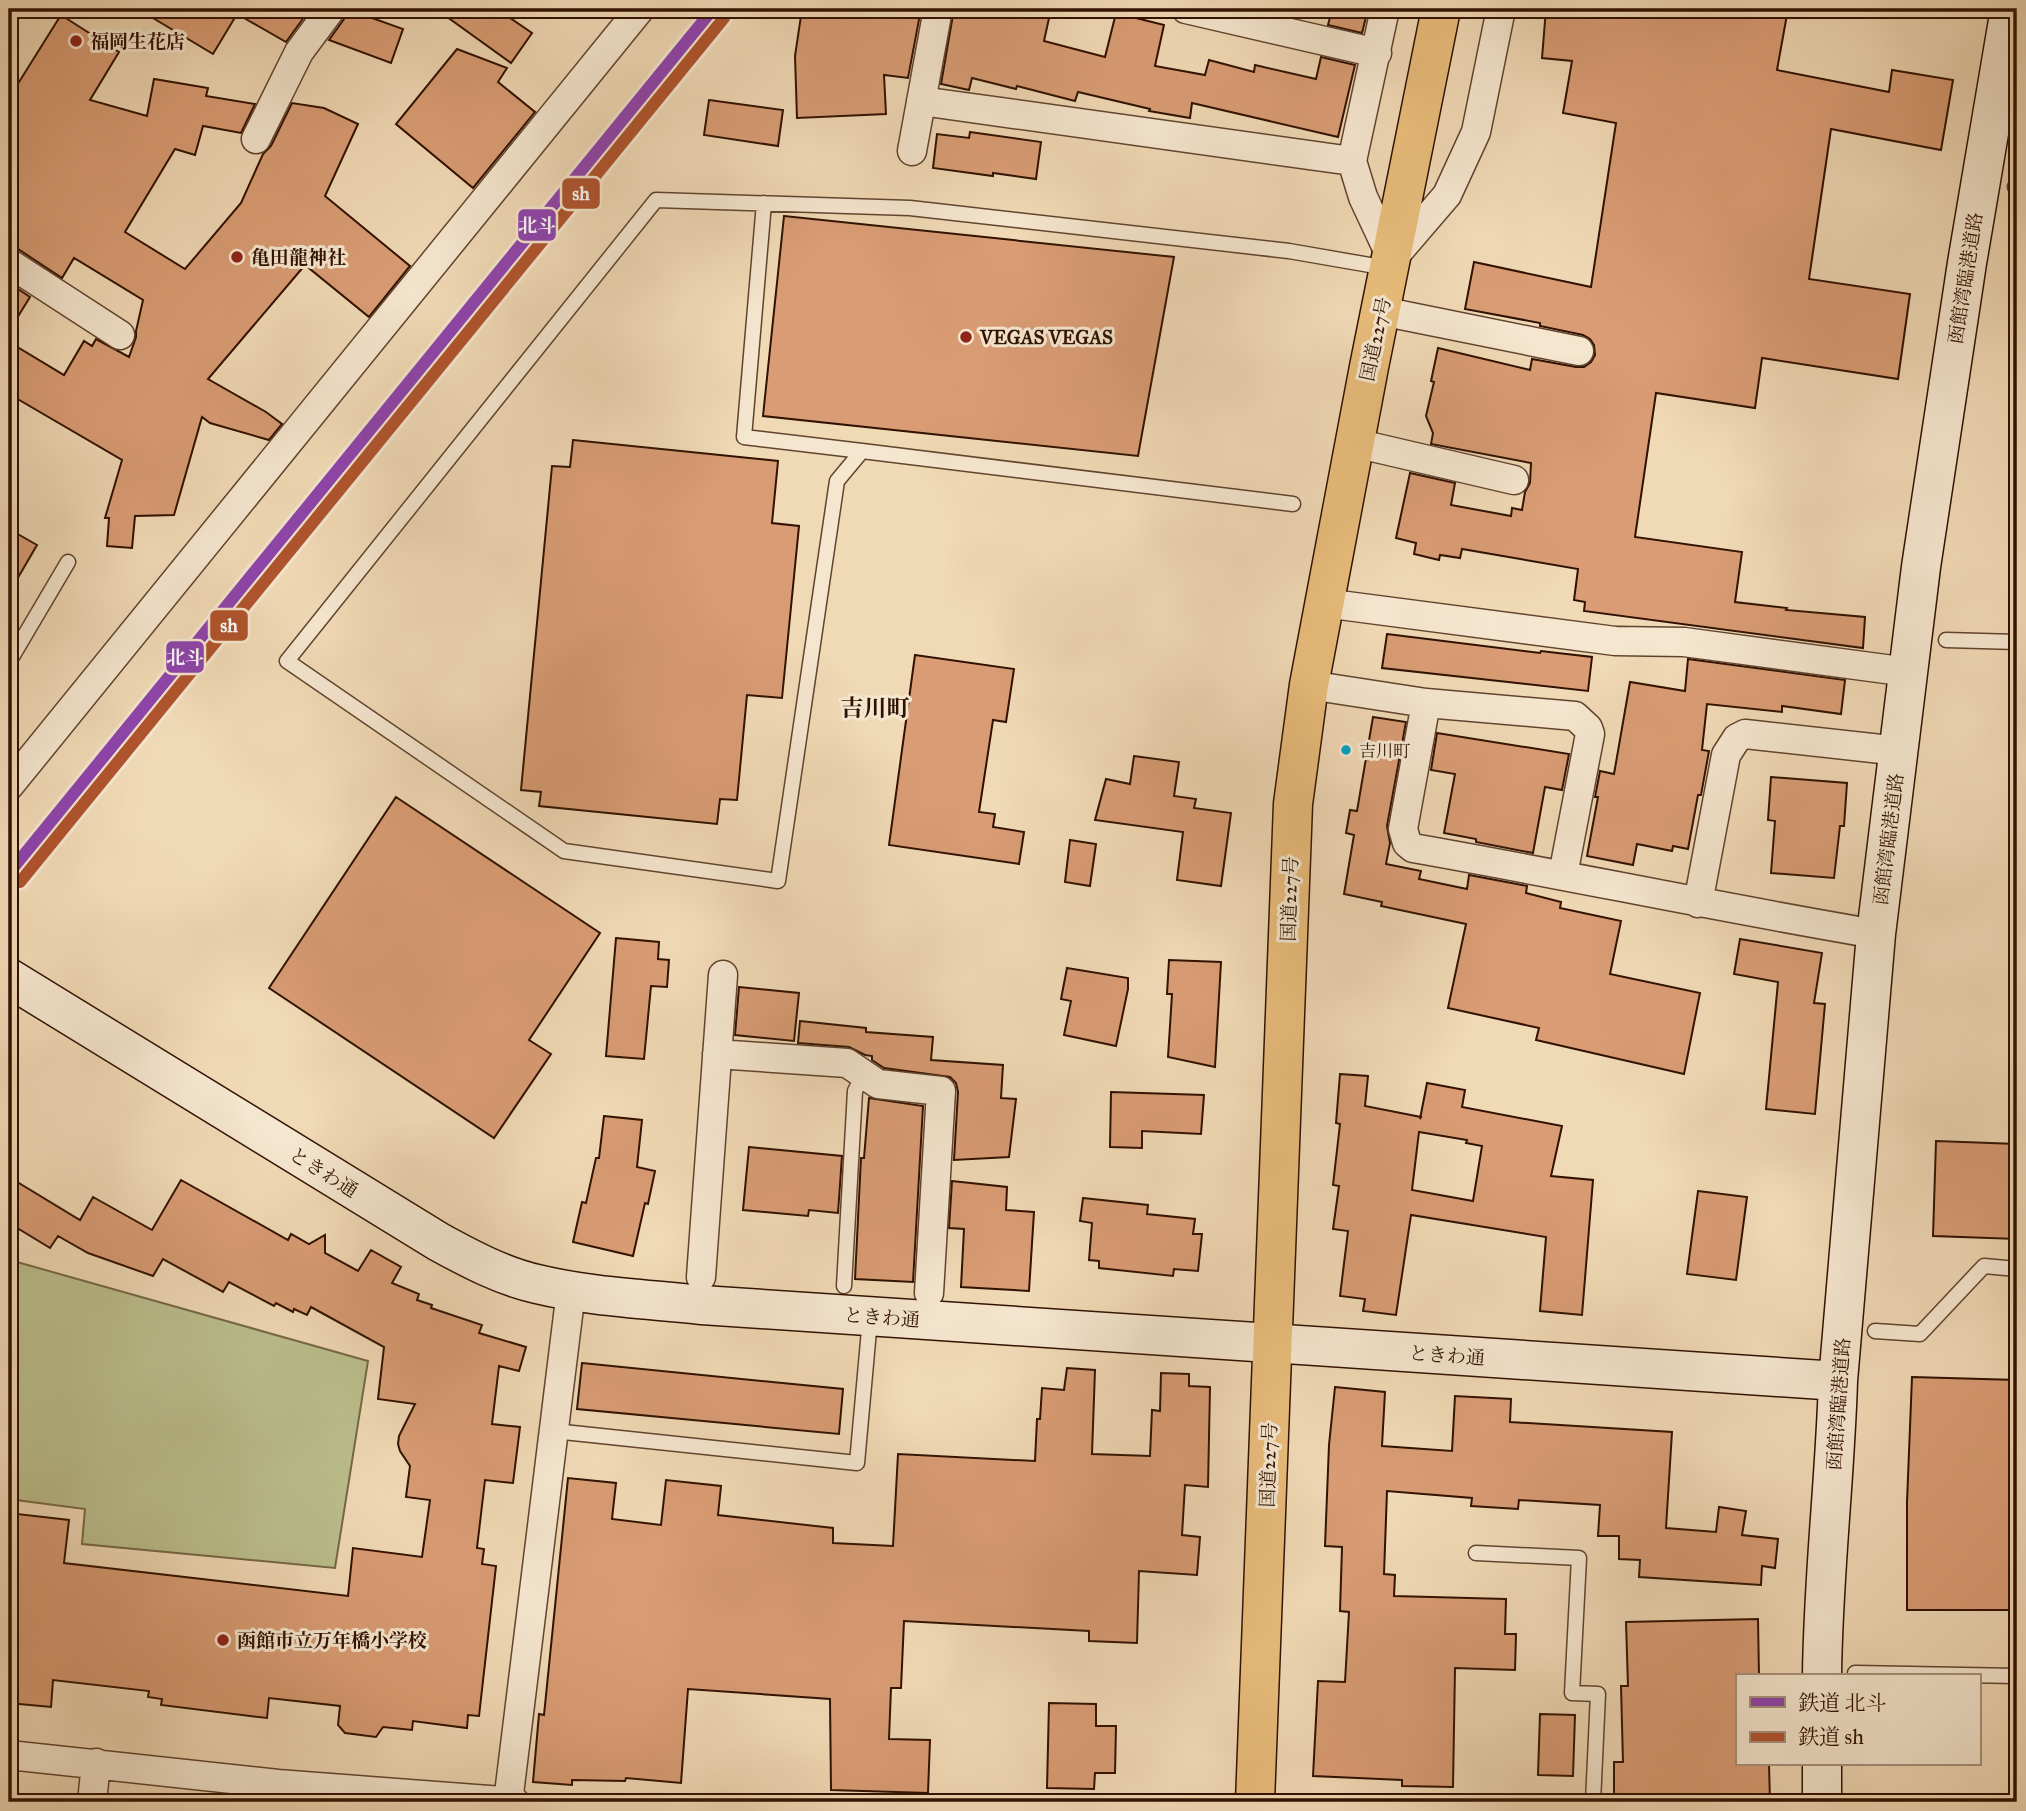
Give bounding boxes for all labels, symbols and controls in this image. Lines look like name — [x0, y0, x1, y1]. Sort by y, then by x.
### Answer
place label: 福岡生花店 — [90, 30, 185, 53]
marker: 福岡生花店 — [68, 33, 84, 49]
line badge: sh — [561, 177, 601, 210]
text: sh — [572, 182, 590, 205]
line badge: 北斗 — [517, 208, 557, 242]
street label: 函館湾臨港道路 — [1944, 211, 1987, 346]
text: 北斗 — [518, 214, 556, 237]
place label: 亀田龍神社 — [251, 246, 346, 269]
marker: 亀田龍神社 — [229, 249, 245, 265]
street label: 国道227号 — [1355, 295, 1396, 383]
place label: VEGAS VEGAS — [979, 326, 1113, 349]
marker: VEGAS VEGAS — [958, 329, 974, 345]
line badge: sh — [209, 609, 249, 642]
text: sh — [220, 614, 238, 637]
line badge: 北斗 — [165, 640, 205, 674]
text: 北斗 — [166, 646, 204, 669]
district label: 吉川町 — [841, 694, 910, 722]
place label: 吉川町 — [1359, 741, 1410, 762]
marker: 吉川町 — [1339, 743, 1353, 757]
street label: 函館湾臨港道路 — [1869, 772, 1908, 906]
street label: 国道227号 — [1277, 856, 1302, 942]
street label: ときわ通 — [285, 1143, 362, 1202]
street label: ときわ通 — [843, 1303, 921, 1332]
street label: 函館湾臨港道路 — [1822, 1337, 1855, 1471]
street label: ときわ通 — [1408, 1341, 1486, 1370]
street label: 国道227号 — [1256, 1422, 1281, 1508]
place label: 函館市立万年橋小学校 — [237, 1629, 427, 1652]
marker: 函館市立万年橋小学校 — [215, 1632, 231, 1648]
legend — [1736, 1674, 1980, 1766]
text: 鉄道 北斗 — [1798, 1690, 1887, 1716]
text: 鉄道 sh — [1798, 1724, 1864, 1750]

